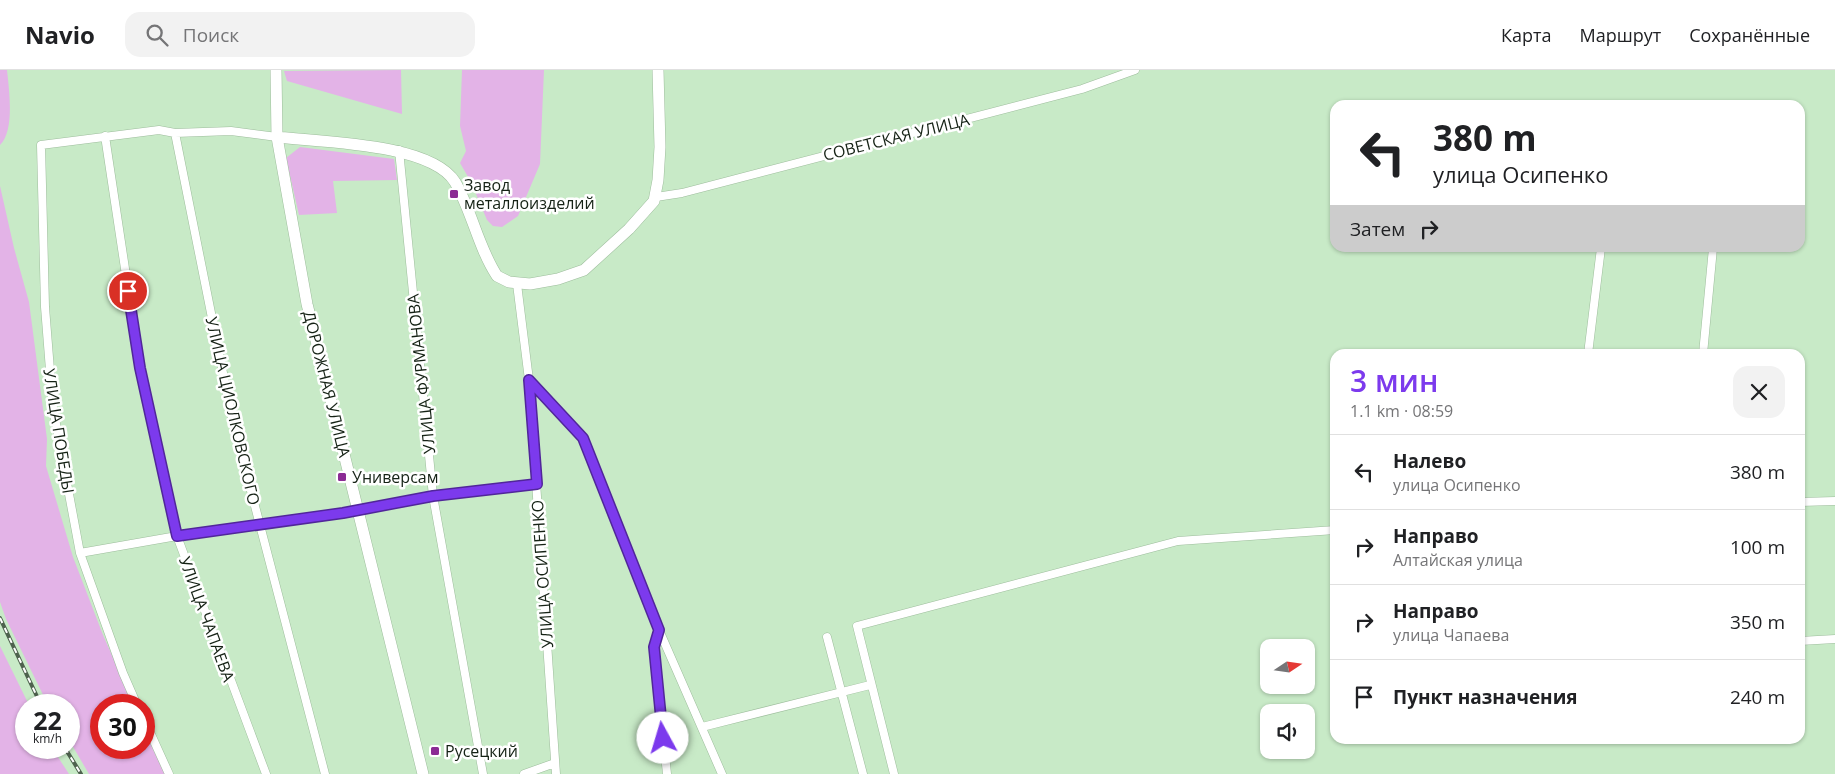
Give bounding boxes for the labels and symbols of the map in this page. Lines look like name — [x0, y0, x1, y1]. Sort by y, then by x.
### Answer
street label: СОВЕТСКАЯ УЛИЦА — [821, 108, 972, 166]
place label: Завод металлоизделий — [464, 174, 595, 214]
marker: Завод металлоизделий — [448, 188, 460, 200]
pin — [107, 270, 149, 312]
street label: УЛИЦА ФУРМАНОВА — [402, 292, 440, 455]
street label: ДОРОЖНАЯ УЛИЦА — [298, 308, 356, 460]
street label: УЛИЦА ЦИОЛКОВСКОГО — [201, 315, 265, 507]
street label: УЛИЦА ПОБЕДЫ — [38, 367, 80, 495]
place label: Универсам — [352, 466, 438, 488]
marker: Универсам — [336, 471, 348, 483]
street label: УЛИЦА ОСИПЕНКО — [526, 499, 558, 649]
street label: УЛИЦА ЧАПАЕВА — [174, 553, 240, 685]
north arrow — [1260, 639, 1315, 694]
speed limit sign: 30 — [90, 694, 155, 759]
position arrow — [636, 711, 688, 763]
place label: Русецкий — [445, 740, 518, 762]
marker: Русецкий — [429, 745, 441, 757]

